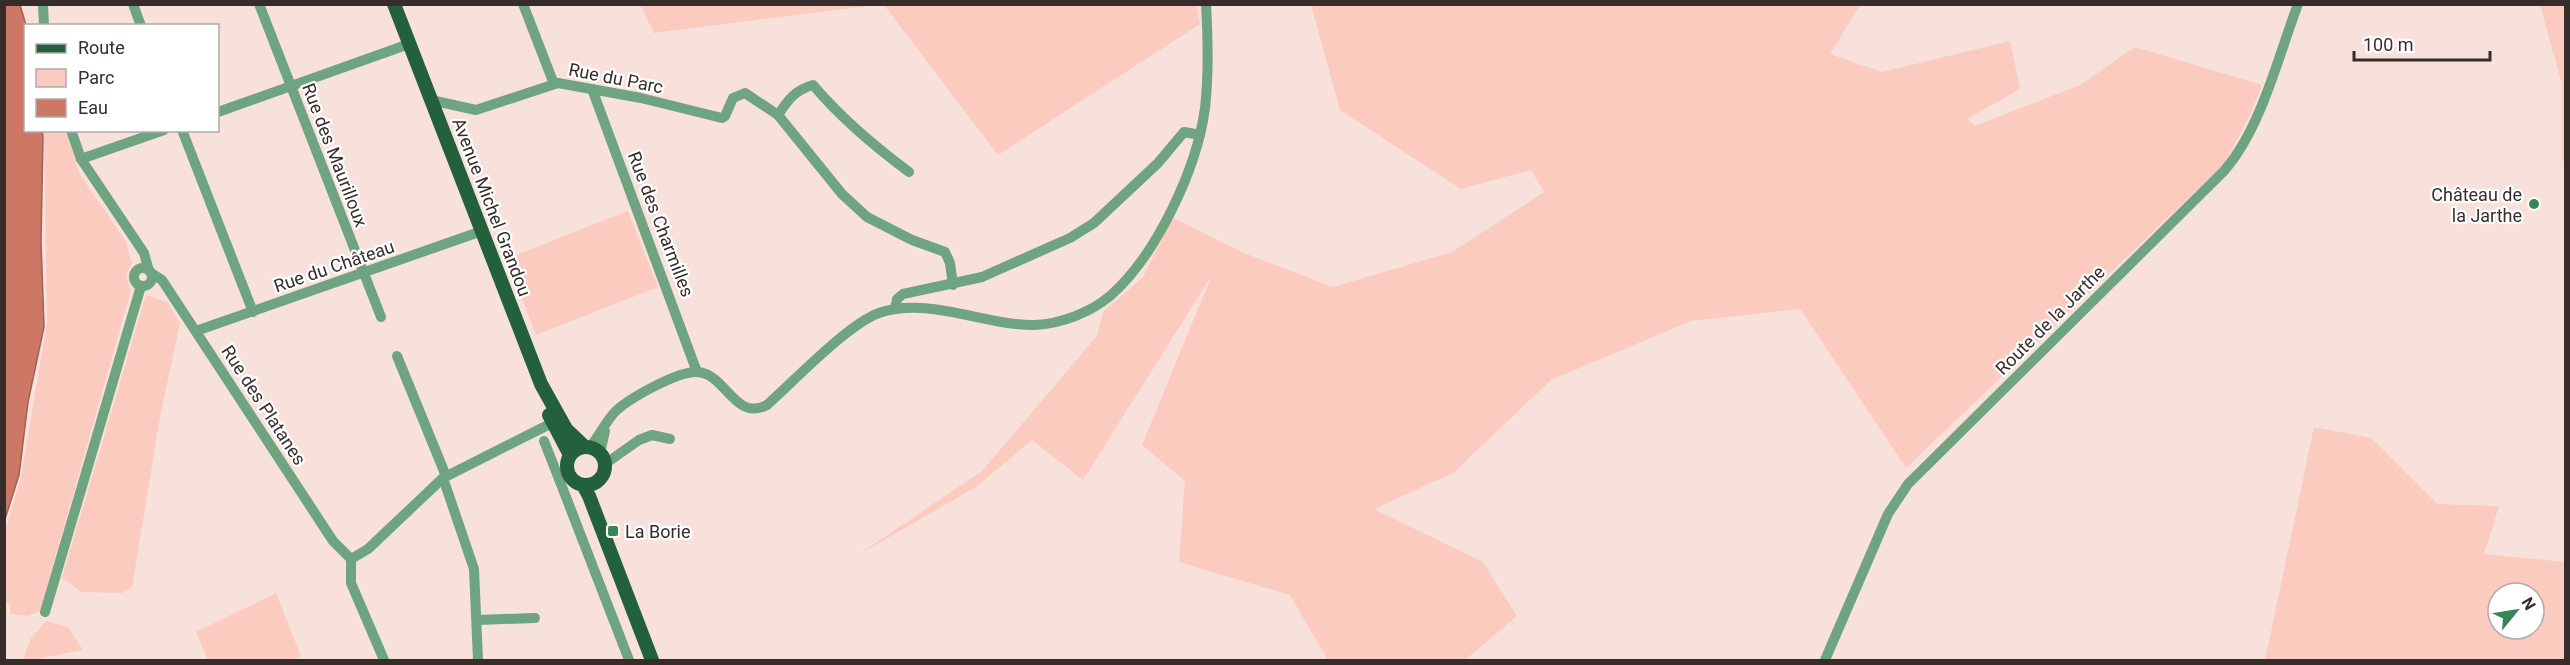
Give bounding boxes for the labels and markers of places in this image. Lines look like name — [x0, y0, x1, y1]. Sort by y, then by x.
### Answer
place label: Château de la Jarthe — [2431, 184, 2522, 226]
marker: Château de la Jarthe — [2527, 197, 2541, 211]
place label: La Borie — [625, 521, 690, 542]
marker: La Borie — [606, 524, 620, 538]

